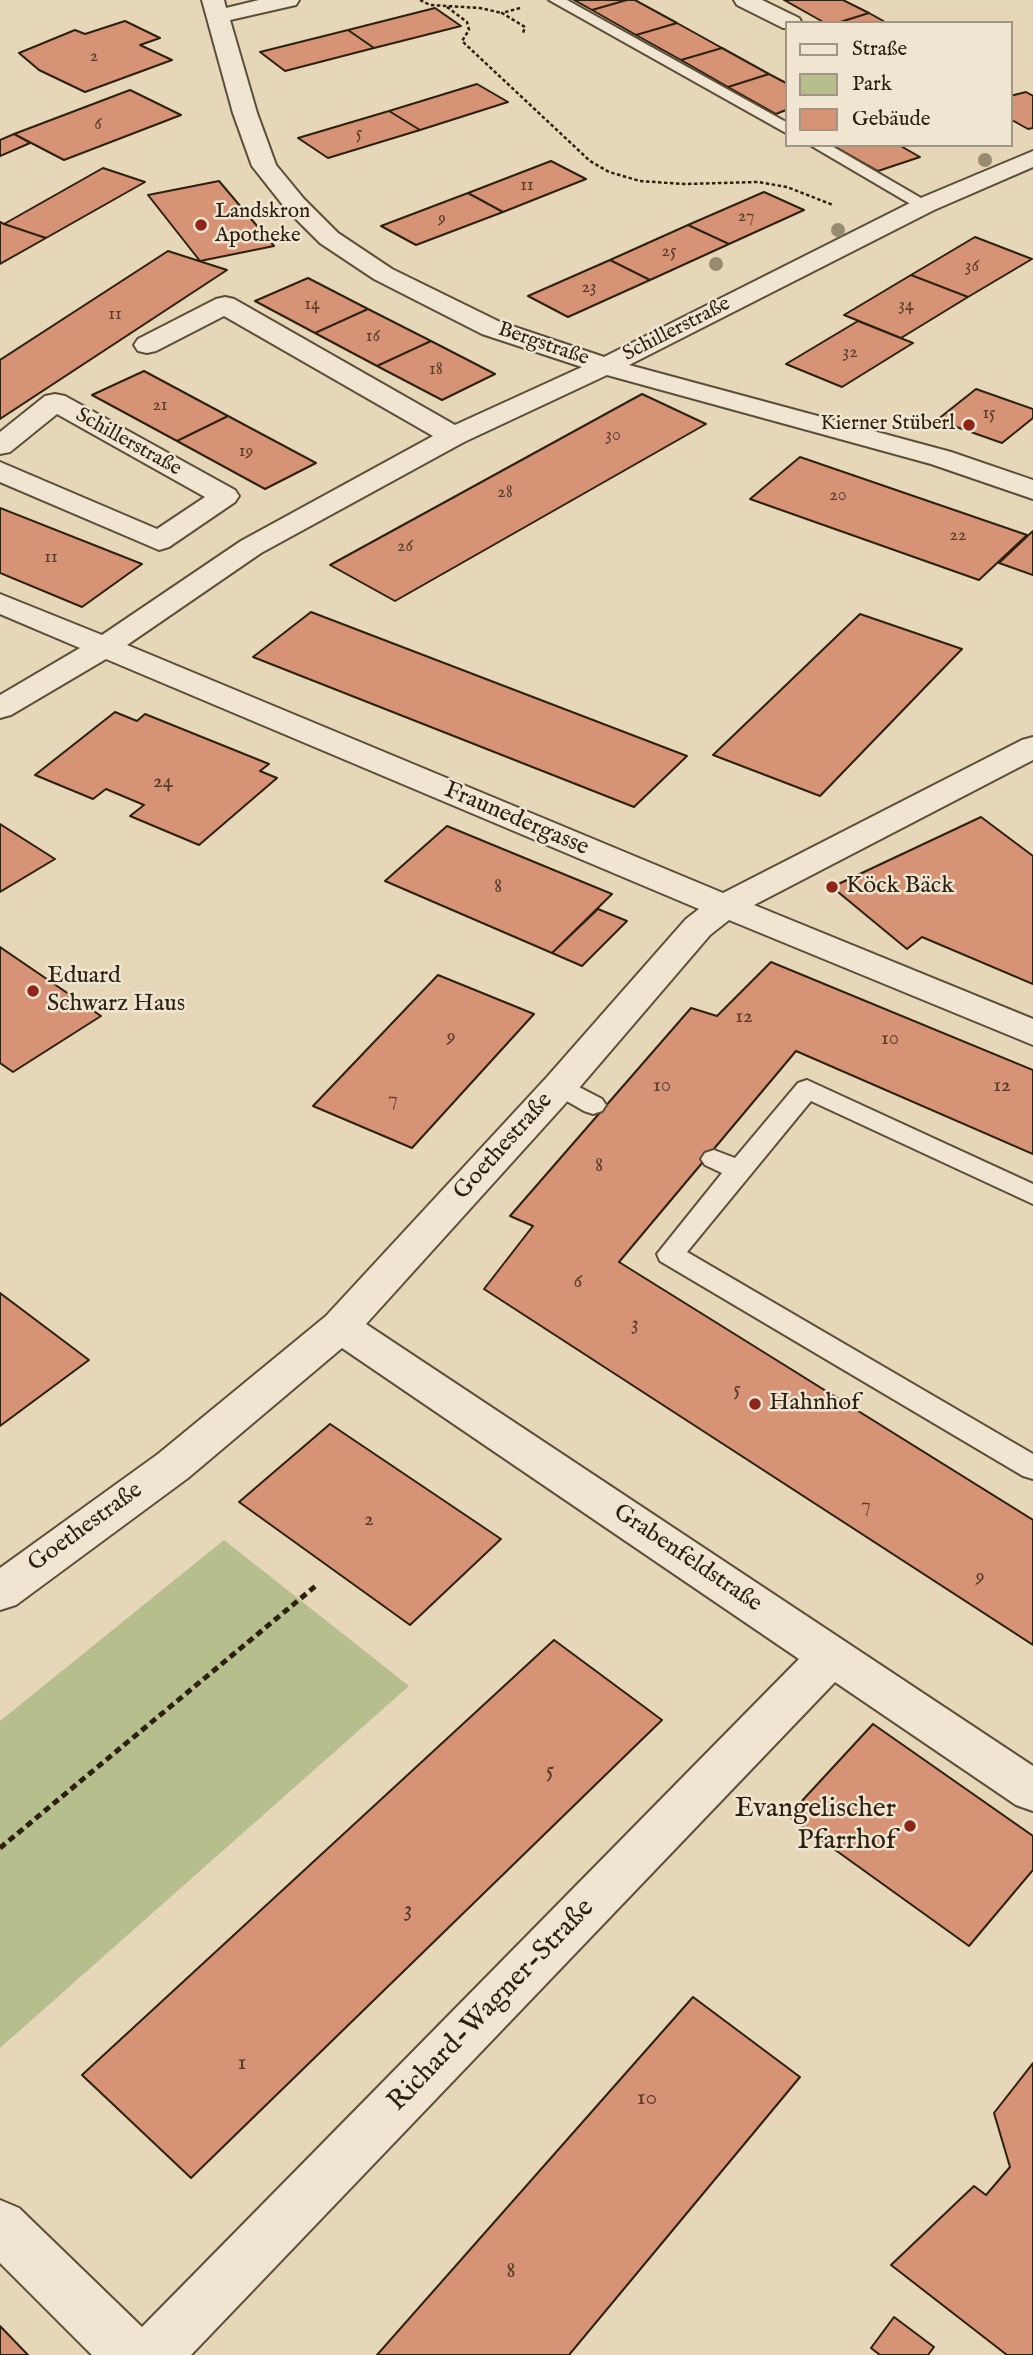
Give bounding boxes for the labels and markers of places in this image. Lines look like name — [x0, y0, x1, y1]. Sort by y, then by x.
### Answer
place label: Landskron Apotheke — [215, 200, 310, 250]
marker: Landskron Apotheke — [193, 217, 209, 233]
place label: Kierner Stüberl — [821, 412, 955, 438]
marker: Kierner Stüberl — [961, 417, 977, 433]
place label: Köck Bäck — [846, 873, 954, 901]
marker: Köck Bäck — [824, 879, 840, 895]
place label: Eduard Schwarz Haus — [47, 963, 185, 1019]
marker: Eduard Schwarz Haus — [25, 983, 41, 999]
place label: Hahnhof — [769, 1390, 860, 1418]
marker: Hahnhof — [747, 1396, 763, 1412]
place label: Evangelischer Pfarrhof — [734, 1793, 896, 1859]
marker: Evangelischer Pfarrhof — [902, 1818, 918, 1834]

